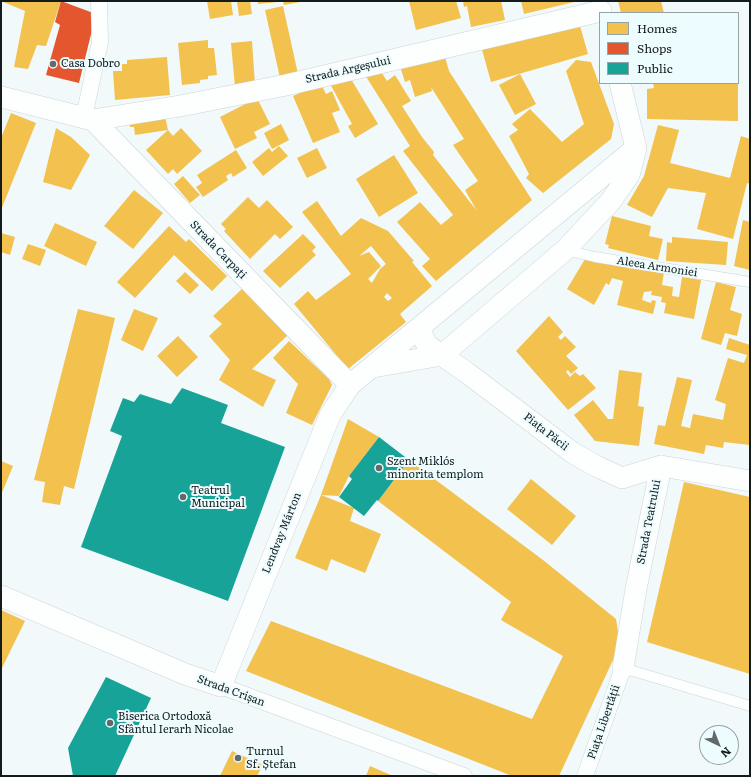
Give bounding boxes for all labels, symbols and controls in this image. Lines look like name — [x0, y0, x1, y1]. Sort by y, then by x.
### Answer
legend — [599, 12, 739, 84]
text: Homes — [637, 19, 677, 37]
text: Shops — [637, 39, 672, 57]
street label: Strada Argeșului — [304, 54, 392, 86]
place label: Casa Dobro — [61, 57, 120, 71]
marker: Casa Dobro — [48, 59, 58, 69]
text: Public — [637, 59, 673, 77]
street label: Strada Carpați — [187, 218, 249, 282]
street label: Aleea Armoniei — [616, 254, 698, 280]
street label: Piața Păcii — [521, 410, 571, 454]
place label: Szent Miklós minorita templom — [387, 455, 484, 481]
marker: Szent Miklós minorita templom — [374, 463, 384, 473]
street label: Strada Teatrului — [634, 479, 664, 565]
place label: Teatrul Municipal — [191, 484, 245, 510]
street label: Lendvay Márton — [260, 491, 304, 575]
marker: Teatrul Municipal — [178, 492, 188, 502]
street label: Strada Crișan — [195, 673, 267, 709]
street label: Piața Libertății — [585, 683, 623, 761]
place label: Biserica Ortodoxă Sfântul Ierarh Nicolae — [118, 710, 234, 736]
marker: Biserica Ortodoxă Sfântul Ierarh Nicolae — [105, 718, 115, 728]
north arrow — [699, 725, 739, 765]
text: N — [718, 744, 735, 762]
place label: Turnul Sf. Ștefan — [246, 745, 296, 771]
marker: Turnul Sf. Ștefan — [233, 753, 243, 763]

